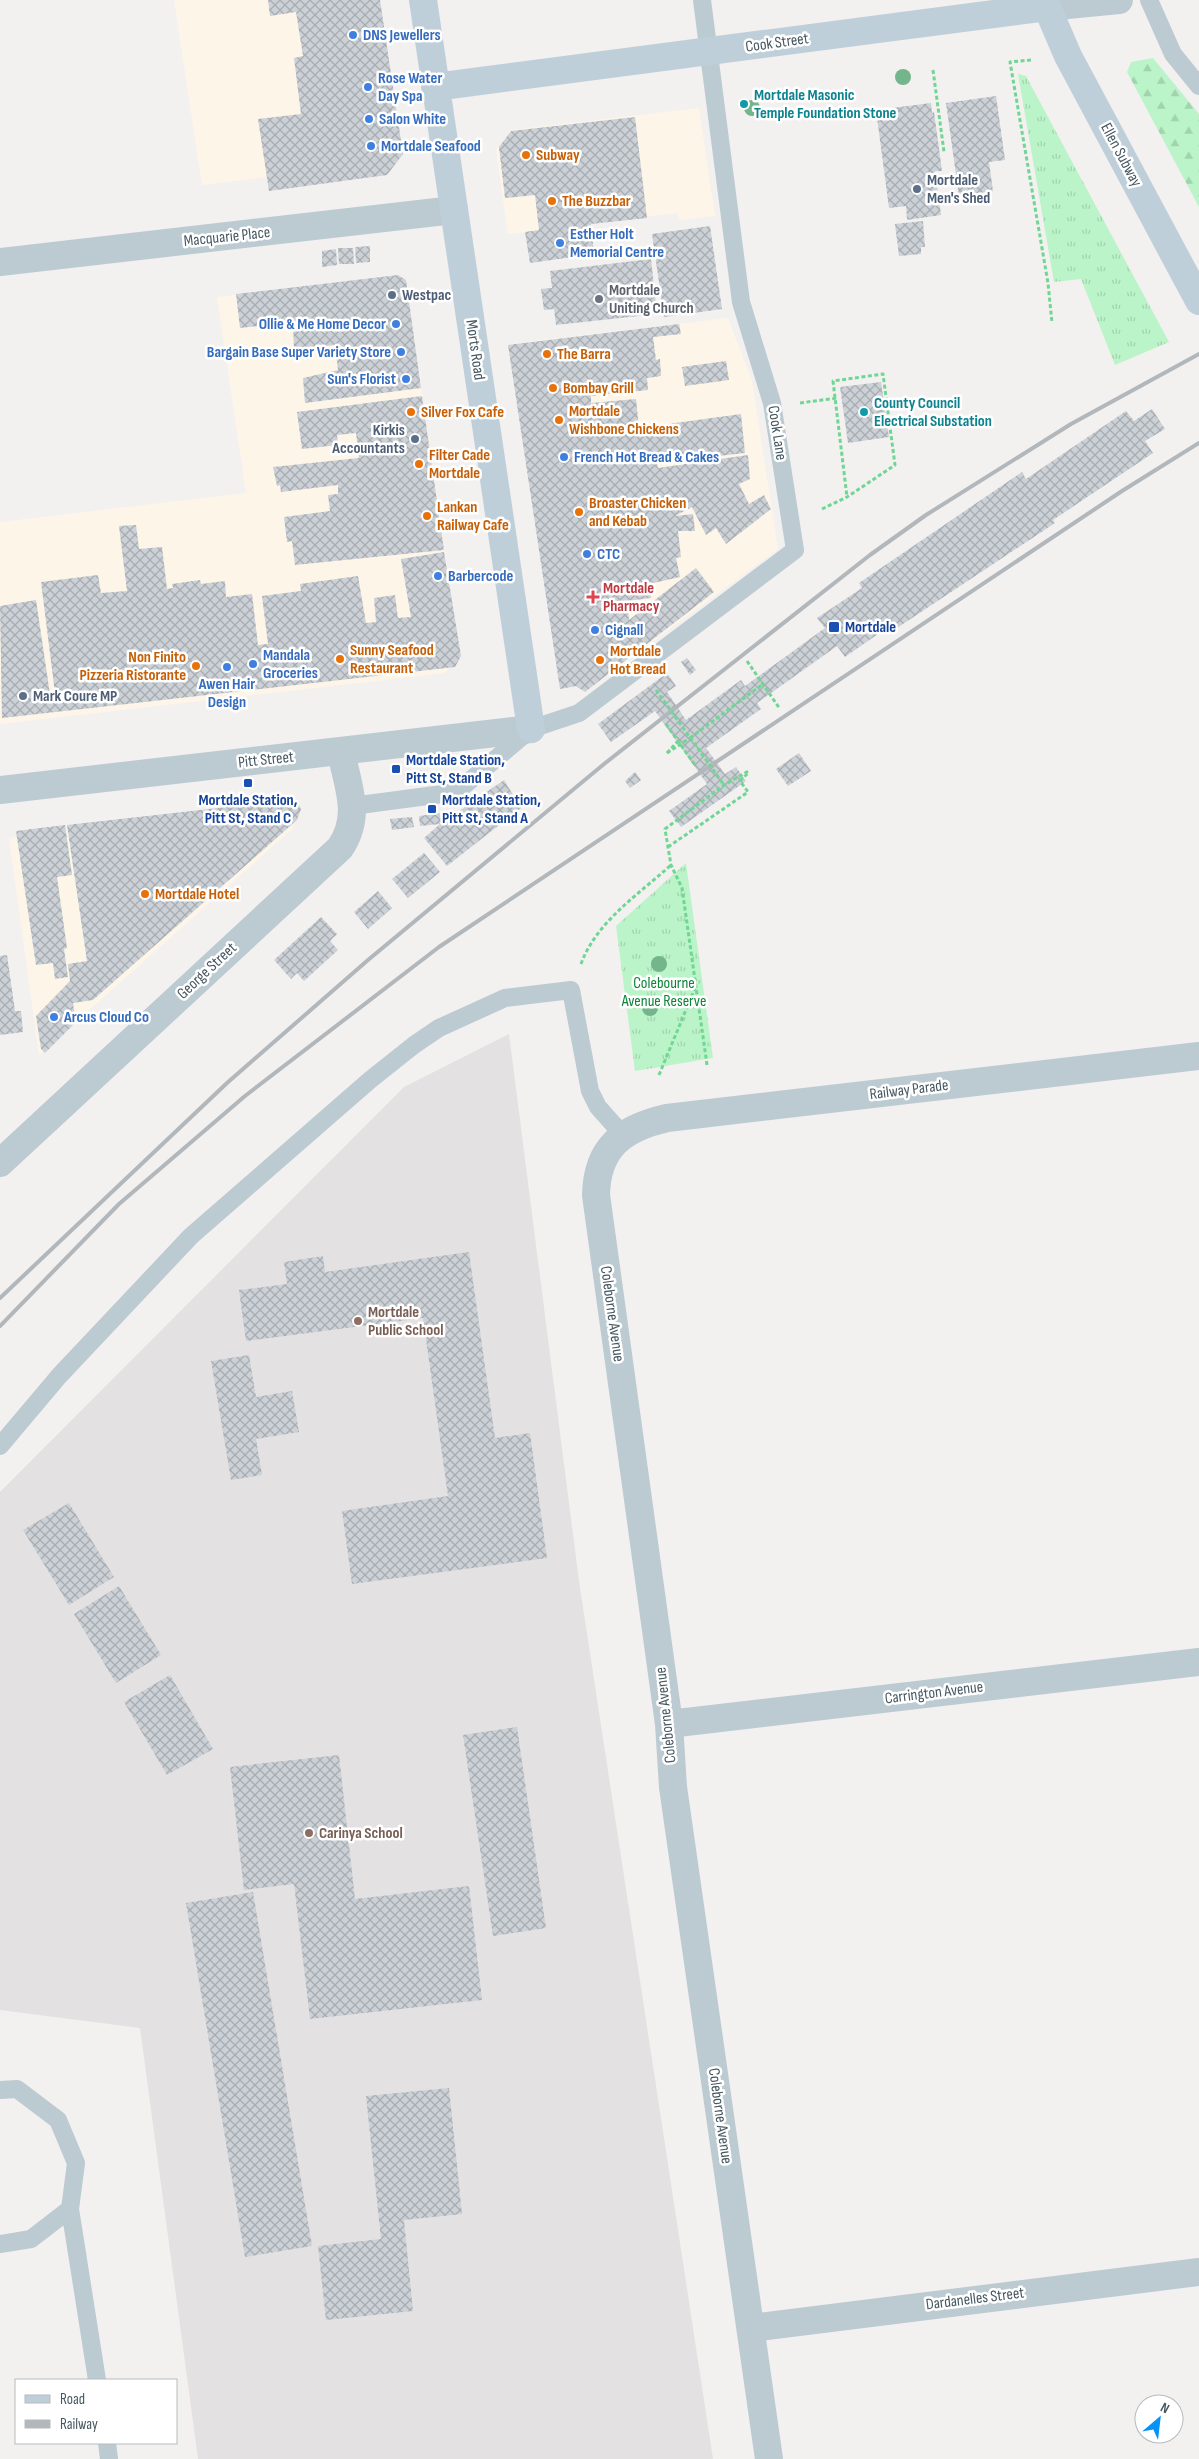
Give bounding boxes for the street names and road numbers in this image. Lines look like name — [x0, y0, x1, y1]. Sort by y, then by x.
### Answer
street label: Cook Street — [744, 29, 810, 57]
street label: Ellen Subway — [1096, 120, 1146, 190]
street label: Macquarie Place — [183, 223, 271, 251]
street label: Morts Road — [461, 319, 489, 381]
street label: Cook Lane — [763, 404, 791, 462]
street label: Pitt Street — [237, 748, 295, 772]
street label: George Street — [173, 939, 241, 1003]
street label: Railway Parade — [869, 1076, 949, 1104]
street label: Coleborne Avenue — [596, 1265, 628, 1363]
street label: Coleborne Avenue — [652, 1666, 680, 1764]
street label: Carrington Avenue — [884, 1678, 984, 1708]
street label: Coleborne Avenue — [704, 2067, 736, 2165]
street label: Dardanelles Street — [925, 2284, 1025, 2314]

